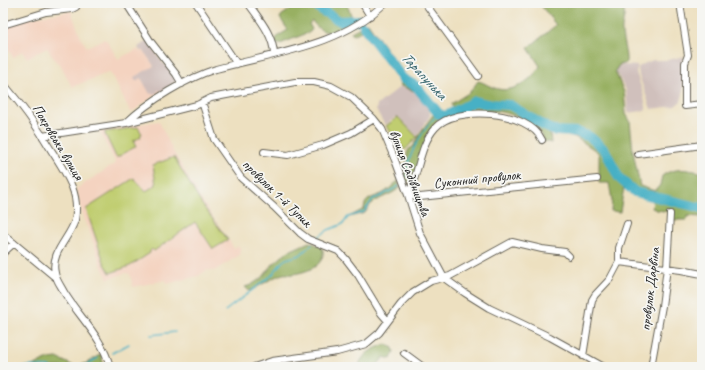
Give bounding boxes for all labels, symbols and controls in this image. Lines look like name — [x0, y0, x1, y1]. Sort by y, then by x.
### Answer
water label: Тарапунька — [397, 48, 452, 105]
street label: Покровська вулиця — [29, 101, 88, 184]
street label: вулиця Садівництва — [386, 128, 435, 220]
street label: провулок 1-й Тупик — [239, 156, 317, 232]
street label: Суконний провулок — [433, 166, 523, 192]
street label: провулок Дарвіна — [636, 246, 664, 331]

